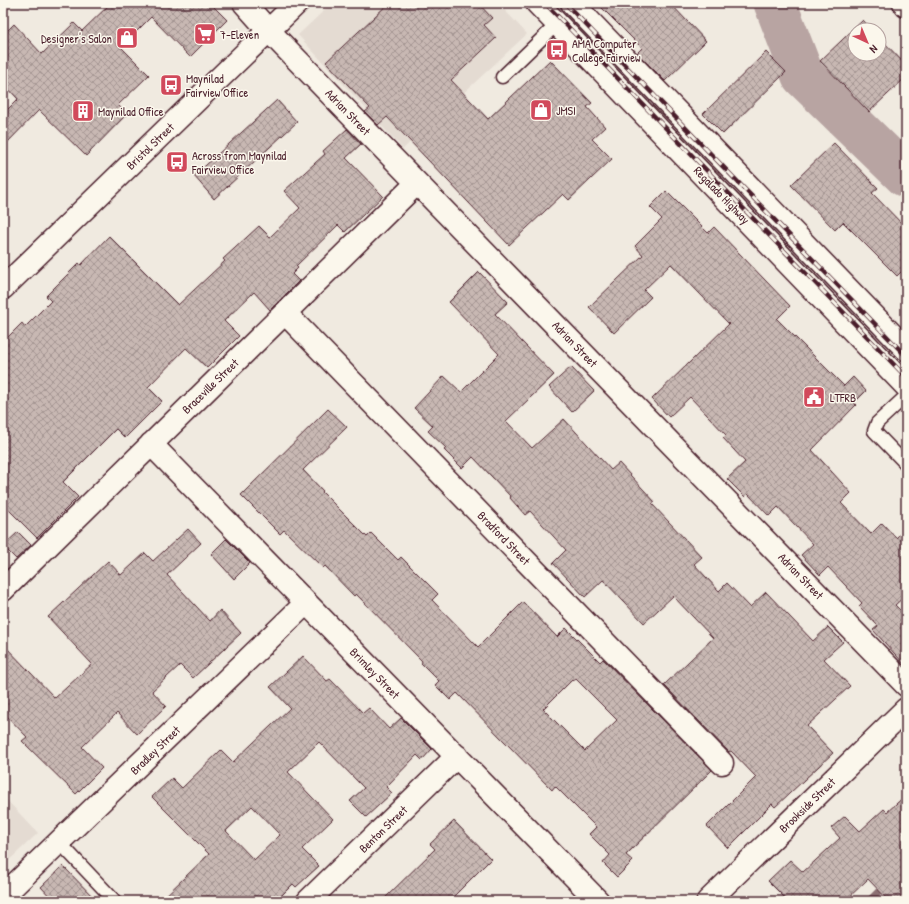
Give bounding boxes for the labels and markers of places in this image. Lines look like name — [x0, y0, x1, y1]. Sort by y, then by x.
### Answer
supermarket icon: 7-Eleven — [192, 21, 218, 47]
shop icon: Designer's Salon — [114, 25, 140, 51]
place label: 7-Eleven — [220, 26, 259, 43]
place label: Designer's Salon — [41, 30, 112, 47]
place label: AMA Computer College Fairview — [572, 35, 641, 66]
bus stop icon: AMA Computer College Fairview — [544, 37, 570, 63]
place label: Maynilad Fairview Office — [185, 70, 248, 101]
bus stop icon: Maynilad Fairview Office — [158, 72, 184, 98]
shop icon: JMSI — [528, 97, 554, 123]
building icon: Maynilad Office — [70, 98, 96, 124]
place label: JMSI — [556, 102, 576, 119]
place label: Maynilad Office — [98, 103, 164, 120]
place label: Across from Maynilad Fairview Office — [191, 147, 287, 178]
bus stop icon: Across from Maynilad Fairview Office — [164, 149, 190, 175]
public building icon: LTFRB — [801, 384, 827, 410]
place label: LTFRB — [830, 389, 856, 406]

